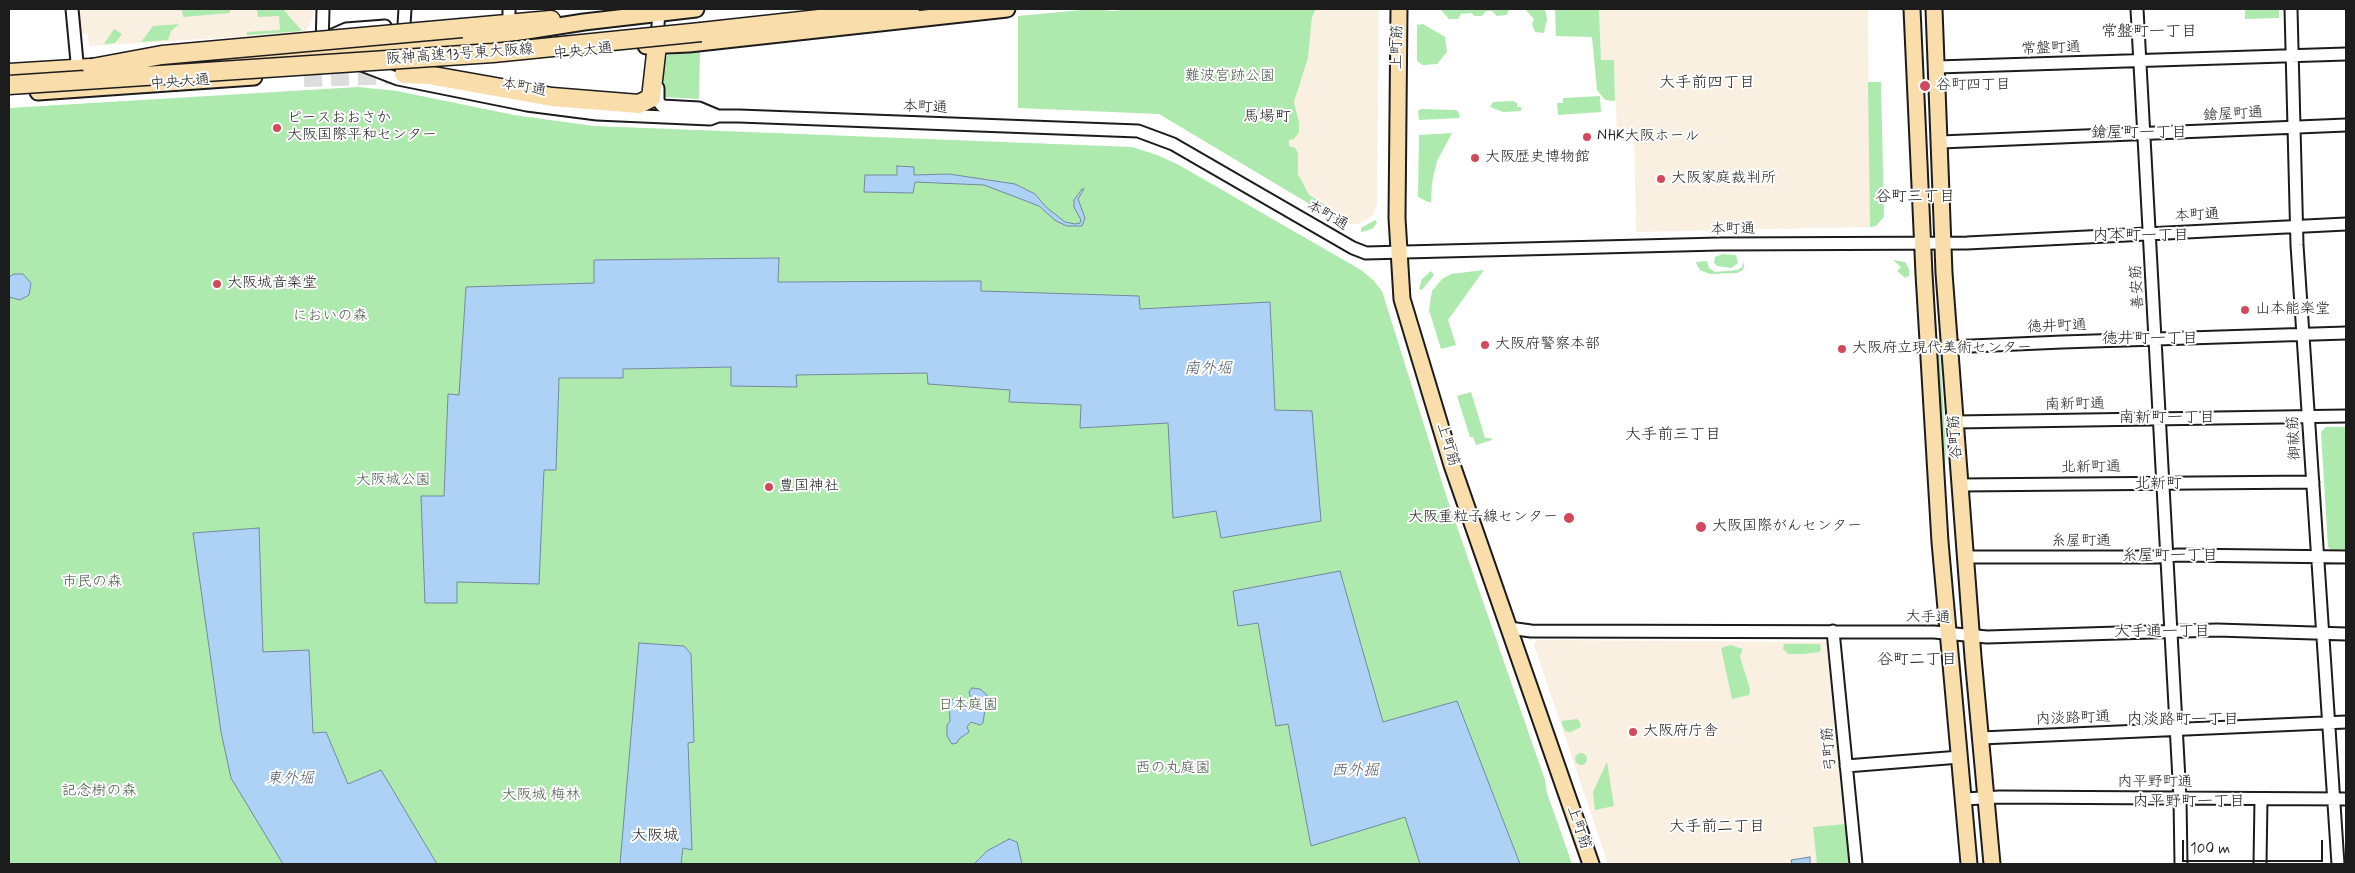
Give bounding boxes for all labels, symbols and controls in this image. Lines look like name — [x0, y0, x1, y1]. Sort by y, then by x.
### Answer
district label: 常盤町一丁目 — [2101, 23, 2197, 43]
street label: 上町筋 — [1389, 24, 1407, 70]
street label: 常盤町通 — [2021, 39, 2081, 59]
street label: 中央大通 — [552, 40, 614, 64]
street label: 阪神高速13号東大阪線 — [386, 41, 534, 69]
park label: 難波宮跡公園 — [1185, 68, 1275, 86]
street label: 中央大通 — [149, 72, 211, 94]
district label: 大手前四丁目 — [1659, 74, 1755, 94]
street label: 本町通 — [500, 75, 548, 101]
place label: 谷町四丁目 — [1936, 77, 2011, 95]
marker: 谷町四丁目 — [1918, 79, 1932, 93]
street label: 本町通 — [902, 98, 948, 118]
street label: 鎗屋町通 — [2203, 104, 2263, 126]
district label: 馬場町 — [1243, 108, 1291, 128]
place label: ピースおおさか 大阪国際平和センター — [287, 110, 437, 145]
marker: ピースおおさか 大阪国際平和センター — [271, 122, 283, 134]
district label: 鎗屋町一丁目 — [2091, 124, 2187, 144]
place label: NHK大阪ホール — [1597, 128, 1699, 146]
marker: NHK大阪ホール — [1581, 131, 1593, 143]
place label: 大阪歴史博物館 — [1485, 149, 1590, 167]
marker: 大阪歴史博物館 — [1469, 152, 1481, 164]
place label: 大阪家庭裁判所 — [1671, 170, 1776, 188]
marker: 大阪家庭裁判所 — [1655, 173, 1667, 185]
district label: 谷町三丁目 — [1875, 188, 1955, 208]
street label: 本町通 — [1303, 197, 1351, 235]
street label: 本町通 — [2174, 206, 2220, 226]
street label: 本町通 — [1710, 221, 1756, 239]
district label: 内本町一丁目 — [2093, 227, 2189, 247]
street label: 善安筋 — [2128, 264, 2148, 310]
place label: 大阪城音楽堂 — [227, 275, 317, 293]
marker: 大阪城音楽堂 — [211, 278, 223, 290]
place label: 山本能楽堂 — [2255, 301, 2330, 319]
marker: 山本能楽堂 — [2239, 304, 2251, 316]
park label: においの森 — [293, 308, 367, 326]
street label: 徳井町通 — [2027, 317, 2087, 337]
district label: 徳井町一丁目 — [2102, 330, 2198, 350]
place label: 大阪府警察本部 — [1495, 336, 1600, 354]
marker: 大阪府警察本部 — [1479, 339, 1491, 351]
place label: 大阪府立現代美術センター — [1852, 340, 2032, 358]
marker: 大阪府立現代美術センター — [1836, 343, 1848, 355]
water label: 南外堀 — [1184, 360, 1232, 380]
street label: 南新町通 — [2045, 395, 2105, 415]
district label: 南新町一丁目 — [2119, 409, 2215, 429]
street label: 谷町筋 — [1945, 414, 1967, 460]
street label: 御祓筋 — [2285, 415, 2305, 461]
street label: 上町筋 — [1432, 421, 1462, 469]
district label: 大手前三丁目 — [1625, 426, 1721, 446]
street label: 北新町通 — [2061, 458, 2121, 478]
park label: 大阪城公園 — [356, 472, 430, 490]
district label: 北新町 — [2134, 475, 2182, 495]
place label: 豊国神社 — [779, 478, 839, 496]
marker: 豊国神社 — [763, 481, 775, 493]
place label: 大阪重粒子線センター — [1408, 509, 1558, 527]
marker: 大阪重粒子線センター — [1562, 511, 1576, 525]
place label: 大阪国際がんセンター — [1712, 518, 1862, 536]
marker: 大阪国際がんセンター — [1694, 520, 1708, 534]
street label: 糸屋町通 — [2051, 533, 2111, 551]
district label: 糸屋町一丁目 — [2122, 547, 2218, 567]
park label: 市民の森 — [62, 574, 122, 592]
street label: 大手通 — [1905, 608, 1951, 628]
district label: 大手通一丁目 — [2114, 623, 2210, 643]
district label: 谷町二丁目 — [1877, 651, 1957, 671]
park label: 日本庭園 — [938, 697, 998, 715]
street label: 内淡路町通 — [2035, 709, 2111, 729]
district label: 内淡路町一丁目 — [2127, 711, 2239, 731]
place label: 大阪府庁舎 — [1643, 723, 1718, 741]
marker: 大阪府庁舎 — [1627, 726, 1639, 738]
street label: 弓町筋 — [1819, 726, 1841, 772]
park label: 西の丸庭園 — [1136, 760, 1210, 778]
water label: 西外掘 — [1331, 762, 1379, 782]
water label: 東外堀 — [266, 770, 314, 790]
street label: 内平野町通 — [2118, 774, 2192, 792]
park label: 記念樹の森 — [62, 783, 136, 801]
park label: 大阪城 梅林 — [501, 787, 581, 805]
district label: 内平野町一丁目 — [2133, 793, 2245, 813]
street label: 上町筋 — [1562, 804, 1594, 852]
district label: 大手前二丁目 — [1669, 818, 1765, 838]
district label: 大阪城 — [631, 827, 679, 847]
scale bar — [2185, 830, 2326, 862]
text: 100 m — [2190, 839, 2230, 859]

